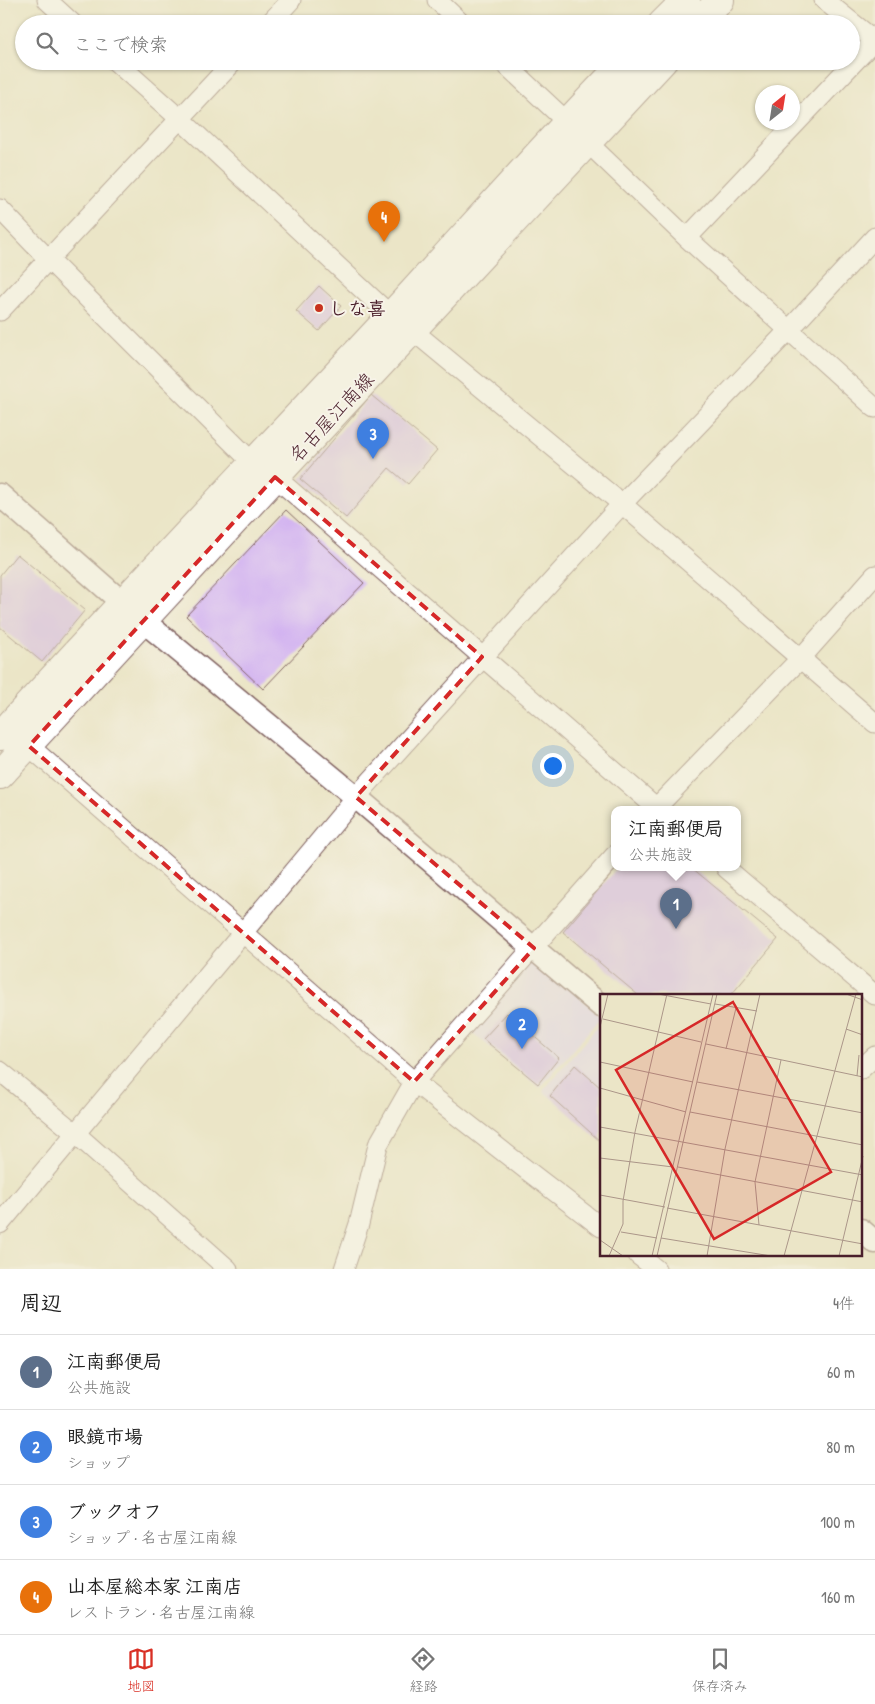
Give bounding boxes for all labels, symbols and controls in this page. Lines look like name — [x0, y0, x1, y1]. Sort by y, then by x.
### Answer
search box — [15, 15, 860, 70]
icon: search — [33, 29, 61, 57]
text: ここで検索 — [73, 31, 168, 57]
north arrow — [755, 85, 800, 130]
pin: 4 — [368, 201, 400, 242]
place label: しな喜 — [329, 295, 386, 321]
marker: しな喜 — [313, 302, 325, 314]
street label: 名古屋江南線 — [283, 366, 379, 468]
pin: 3 — [357, 418, 389, 459]
your location — [540, 753, 566, 779]
popup — [611, 806, 741, 871]
text: 江南郵便局 — [628, 815, 724, 841]
text: 公共施設 — [628, 843, 693, 865]
pin: 1 — [660, 888, 692, 929]
inset map — [600, 994, 862, 1256]
pin: 2 — [506, 1008, 538, 1049]
text: 周辺 — [20, 1288, 62, 1317]
text: 4件 — [833, 1292, 855, 1314]
text: 江南郵便局 — [67, 1348, 162, 1374]
text: 1 — [33, 1361, 39, 1383]
text: 60 m — [827, 1361, 855, 1383]
text: 公共施設 — [67, 1376, 131, 1398]
text: 眼鏡市場 — [67, 1423, 143, 1449]
text: 2 — [32, 1436, 40, 1458]
text: 80 m — [826, 1436, 855, 1458]
text: ショップ — [67, 1451, 130, 1473]
text: ブックオフ — [67, 1498, 162, 1524]
text: 3 — [32, 1511, 40, 1533]
text: 100 m — [820, 1511, 855, 1533]
text: ショップ · 名古屋江南線 — [67, 1526, 237, 1548]
text: 山本屋総本家 江南店 — [67, 1573, 242, 1599]
text: 4 — [33, 1586, 39, 1608]
text: 160 m — [821, 1586, 855, 1608]
text: レストラン · 名古屋江南線 — [67, 1601, 255, 1623]
tab: 地図 — [127, 1645, 155, 1695]
tab: 経路 — [409, 1645, 437, 1695]
tab: 保存済み — [692, 1645, 748, 1695]

